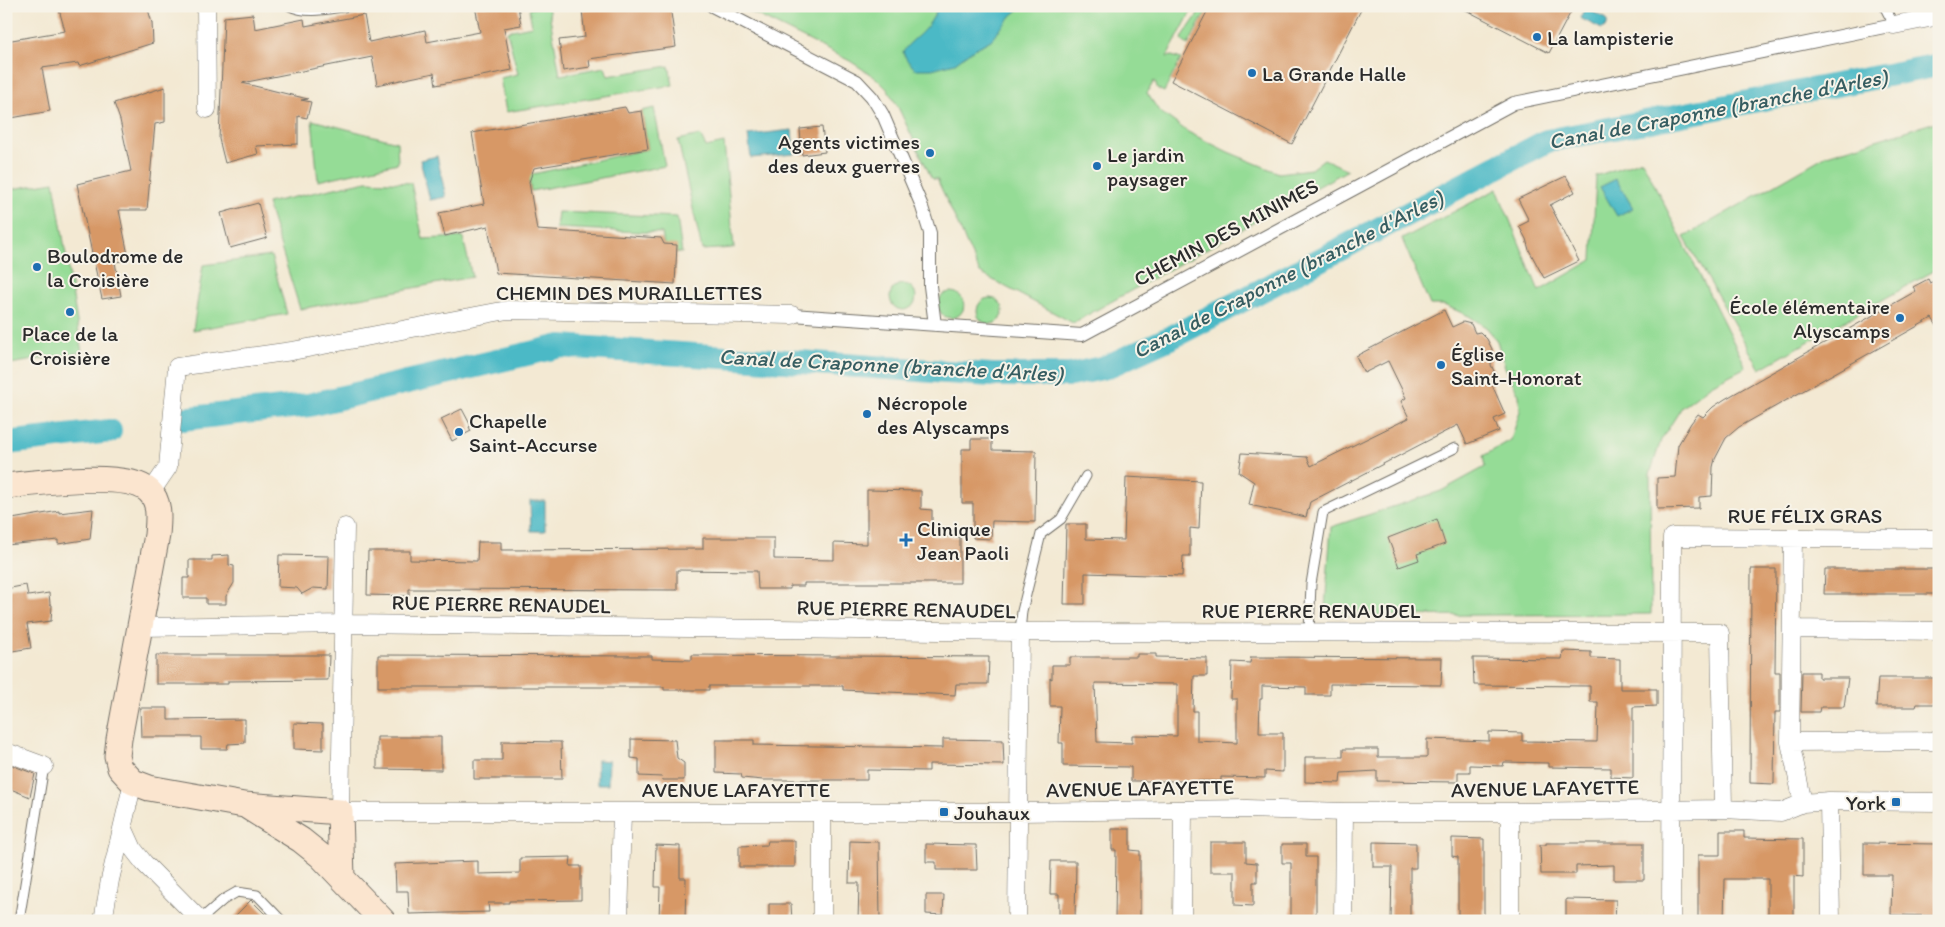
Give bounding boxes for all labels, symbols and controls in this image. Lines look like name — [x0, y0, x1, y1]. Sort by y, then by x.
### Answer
place label: La lampisterie — [1547, 25, 1674, 50]
marker: La lampisterie — [1531, 31, 1543, 43]
place label: La Grande Halle — [1262, 61, 1406, 86]
water label: Canal de Craponne (branche d'Arles) — [1546, 63, 1891, 155]
marker: La Grande Halle — [1246, 67, 1258, 79]
place label: Agents victimes des deux guerres — [768, 129, 920, 178]
place label: Le jardin paysager — [1107, 142, 1188, 191]
marker: Agents victimes des deux guerres — [924, 147, 936, 159]
marker: Le jardin paysager — [1091, 160, 1103, 172]
street label: CHEMIN DES MINIMES — [1129, 173, 1323, 291]
water label: Canal de Craponne (branche d'Arles) — [1128, 183, 1448, 364]
place label: Boulodrome de la Croisière — [47, 243, 183, 292]
marker: Boulodrome de la Croisière — [31, 261, 43, 273]
street label: CHEMIN DES MURAILLETTES — [496, 280, 762, 305]
place label: École élémentaire Alyscamps — [1730, 294, 1890, 343]
marker: Place de la Croisière — [64, 306, 76, 318]
marker: École élémentaire Alyscamps — [1894, 312, 1906, 324]
place label: Place de la Croisière — [22, 321, 118, 370]
place label: Église Saint-Honorat — [1451, 341, 1582, 390]
water label: Canal de Craponne (branche d'Arles) — [718, 342, 1065, 388]
marker: Église Saint-Honorat — [1435, 359, 1447, 371]
place label: Nécropole des Alyscamps — [877, 390, 1009, 439]
place label: Chapelle Saint-Accurse — [469, 408, 597, 457]
marker: Nécropole des Alyscamps — [861, 408, 873, 420]
marker: Chapelle Saint-Accurse — [453, 426, 465, 438]
street label: RUE FÉLIX GRAS — [1728, 503, 1882, 528]
place label: Clinique Jean Paoli — [917, 516, 1009, 565]
marker: Clinique Jean Paoli — [899, 533, 913, 547]
street label: RUE PIERRE RENAUDEL — [391, 590, 611, 618]
street label: RUE PIERRE RENAUDEL — [796, 595, 1016, 623]
street label: RUE PIERRE RENAUDEL — [1202, 598, 1421, 623]
street label: AVENUE LAFAYETTE — [1046, 774, 1235, 802]
street label: AVENUE LAFAYETTE — [1451, 774, 1640, 802]
street label: AVENUE LAFAYETTE — [642, 777, 830, 802]
place label: York — [1846, 790, 1886, 815]
marker: York — [1890, 796, 1902, 808]
place label: Jouhaux — [954, 800, 1030, 825]
marker: Jouhaux — [938, 806, 950, 818]

